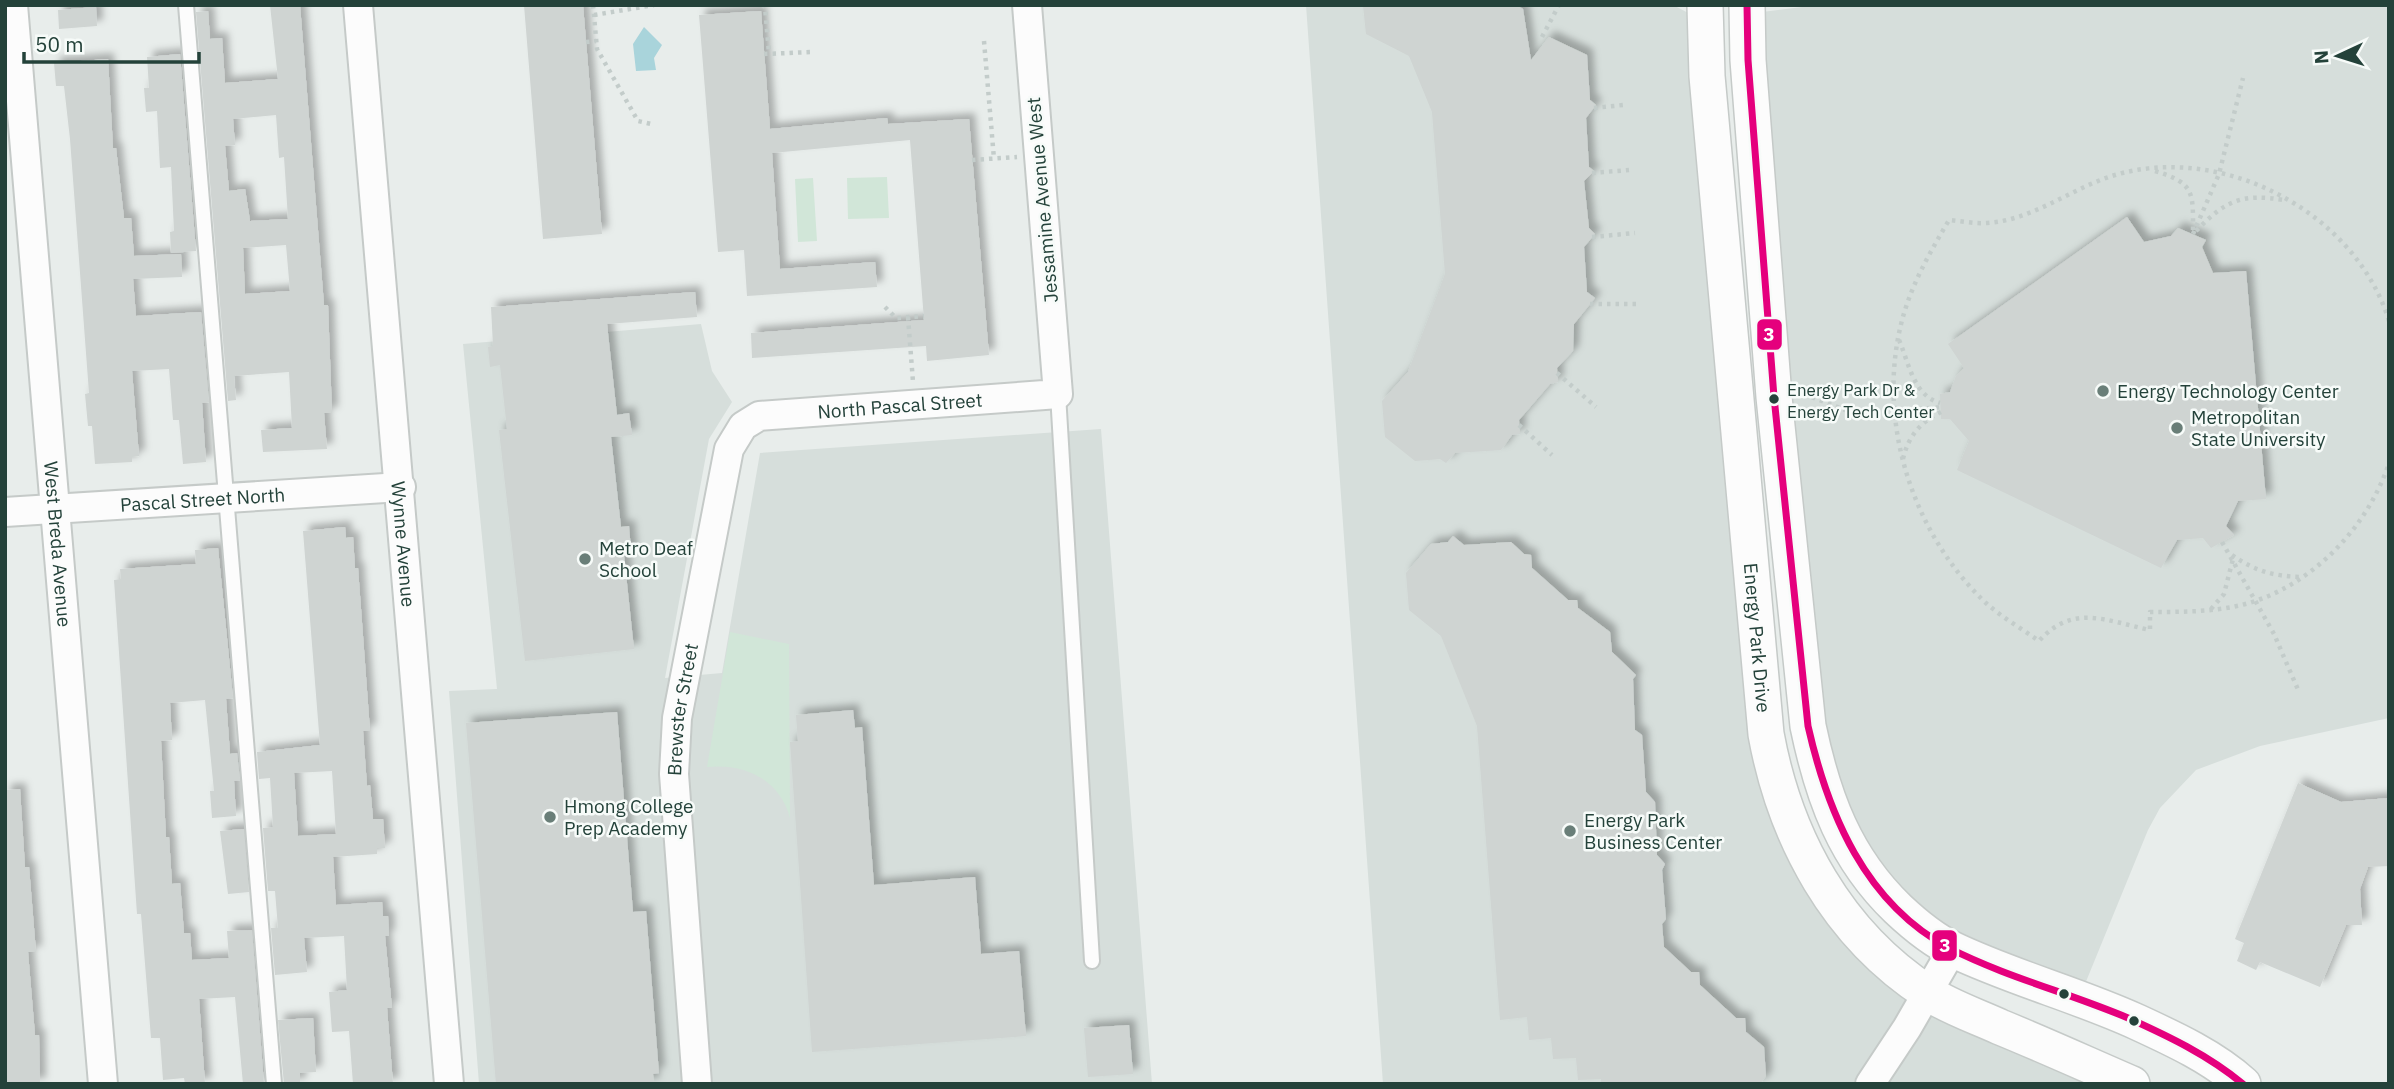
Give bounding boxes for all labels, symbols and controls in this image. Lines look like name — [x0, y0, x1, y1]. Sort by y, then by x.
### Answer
scale bar — [24, 21, 200, 65]
north arrow — [2303, 21, 2373, 91]
text: 50 m — [35, 30, 84, 58]
text: N — [2309, 49, 2333, 65]
street label: Jessamine Avenue West — [1021, 96, 1063, 304]
line badge: 3 — [1756, 318, 1783, 351]
text: 3 — [1763, 322, 1775, 346]
place label: Energy Park Dr & Energy Tech Center — [1787, 379, 1935, 423]
place label: Energy Technology Center — [2117, 379, 2339, 403]
marker: Energy Technology Center — [2095, 383, 2111, 399]
street label: North Pascal Street — [817, 388, 983, 424]
marker: Energy Park Dr & Energy Tech Center — [1767, 392, 1781, 406]
place label: Metropolitan State University — [2191, 405, 2326, 451]
marker: Metropolitan State University — [2169, 420, 2185, 436]
street label: West Breda Avenue — [39, 460, 77, 628]
street label: Wynne Avenue — [386, 480, 421, 608]
street label: Pascal Street North — [119, 482, 286, 517]
place label: Metro Deaf School — [599, 536, 693, 582]
marker: Metro Deaf School — [577, 551, 593, 567]
street label: Energy Park Drive — [1739, 562, 1776, 714]
street label: Brewster Street — [662, 641, 703, 776]
place label: Hmong College Prep Academy — [564, 794, 693, 840]
place label: Energy Park Business Center — [1584, 808, 1722, 854]
marker: Hmong College Prep Academy — [542, 809, 558, 825]
marker: Energy Park Business Center — [1562, 823, 1578, 839]
line badge: 3 — [1931, 929, 1958, 962]
text: 3 — [1939, 933, 1951, 957]
unlabelled marker — [2057, 987, 2071, 1001]
unlabelled marker — [2127, 1014, 2141, 1028]

